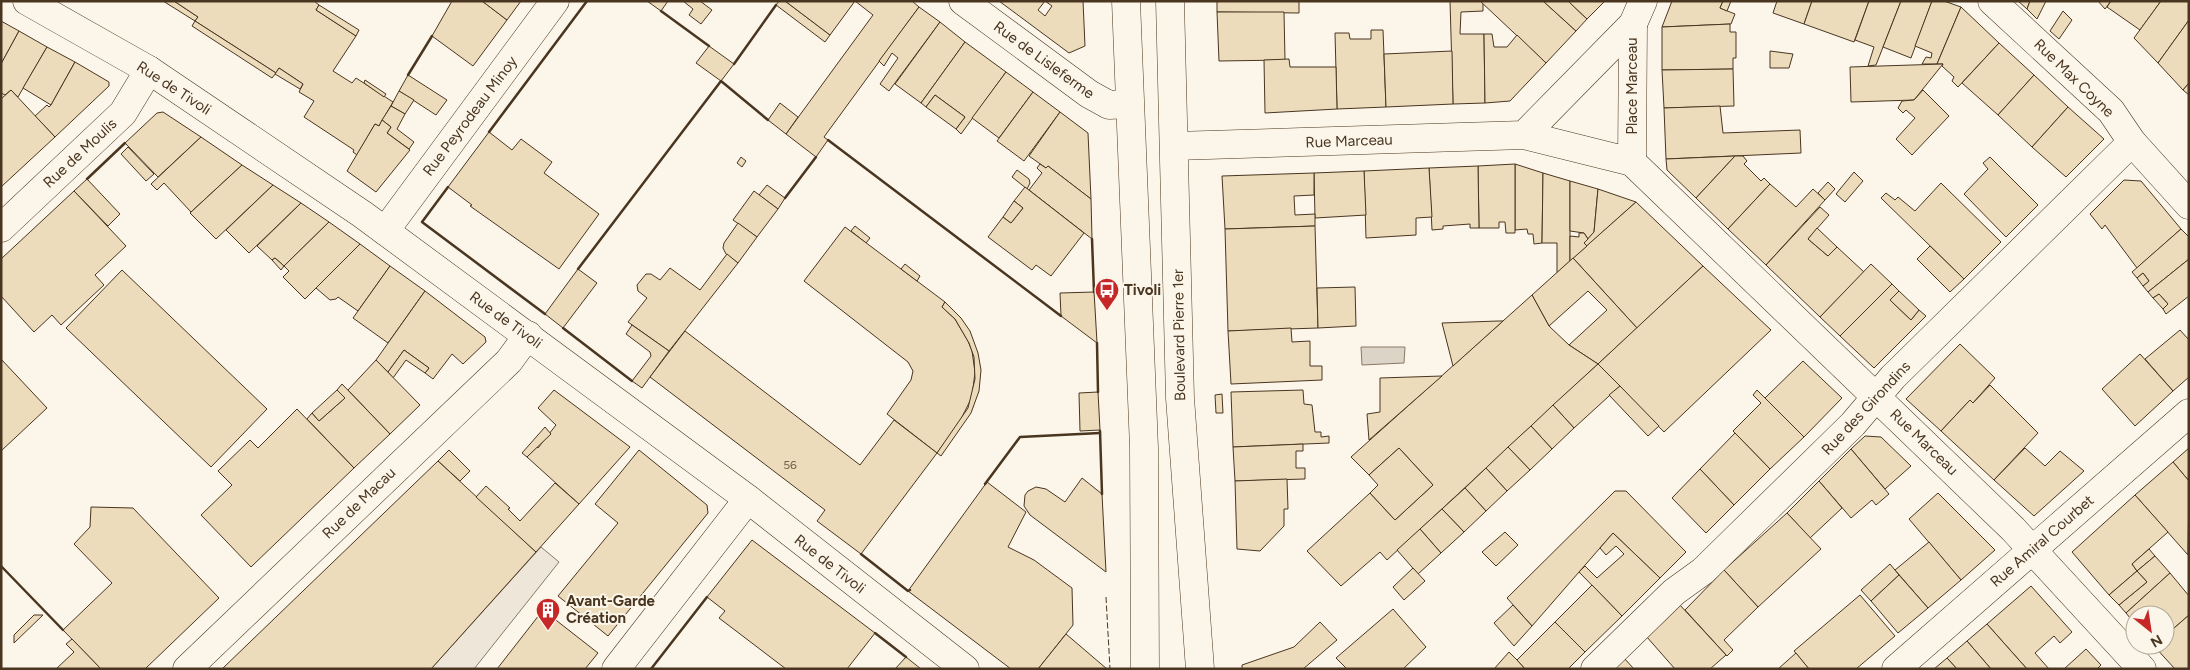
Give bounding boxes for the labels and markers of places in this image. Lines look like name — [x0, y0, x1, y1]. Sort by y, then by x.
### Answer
bus stop icon: Tivoli — [1094, 277, 1120, 311]
place label: Tivoli — [1124, 281, 1161, 299]
place label: Avant-Garde Création — [566, 592, 656, 627]
building icon: Avant-Garde Création — [535, 597, 561, 631]

